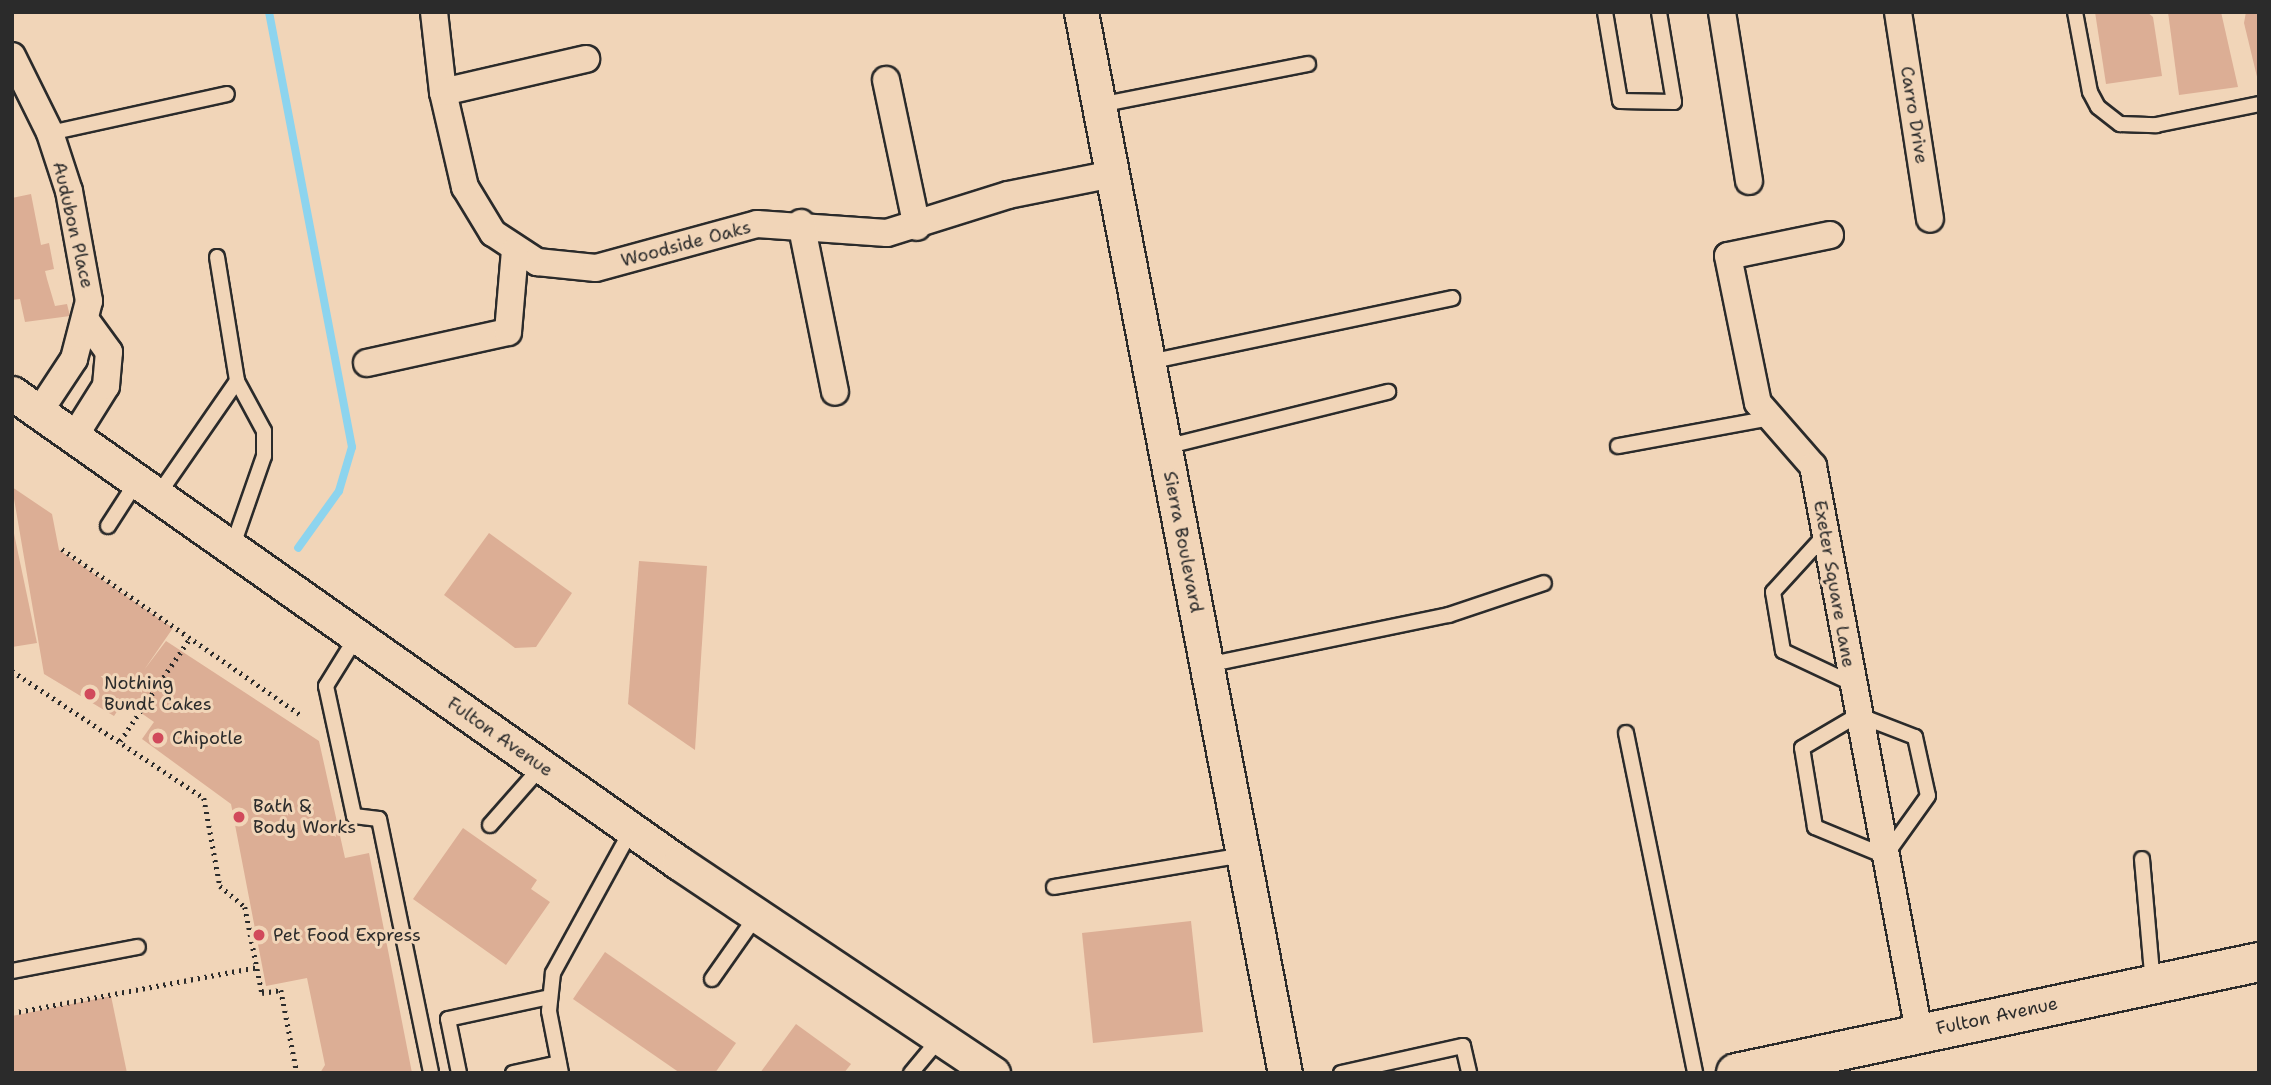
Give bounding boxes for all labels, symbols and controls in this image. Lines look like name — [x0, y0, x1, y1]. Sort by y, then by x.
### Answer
street label: Carro Drive — [1896, 65, 1932, 165]
street label: Audubon Place — [48, 160, 98, 290]
street label: Woodside Oaks — [619, 216, 753, 272]
street label: Sierra Boulevard — [1159, 469, 1207, 615]
street label: Exeter Square Lane — [1809, 499, 1859, 669]
place label: Nothing Bundt Cakes — [104, 673, 212, 716]
marker: Nothing Bundt Cakes — [82, 686, 98, 702]
street label: Fulton Avenue — [443, 693, 557, 781]
place label: Chipotle — [172, 727, 243, 749]
marker: Chipotle — [150, 730, 166, 746]
place label: Bath & Body Works — [253, 796, 356, 838]
marker: Bath & Body Works — [231, 809, 247, 825]
place label: Pet Food Express — [273, 924, 421, 946]
marker: Pet Food Express — [251, 927, 267, 943]
street label: Fulton Avenue — [1934, 993, 2060, 1039]

